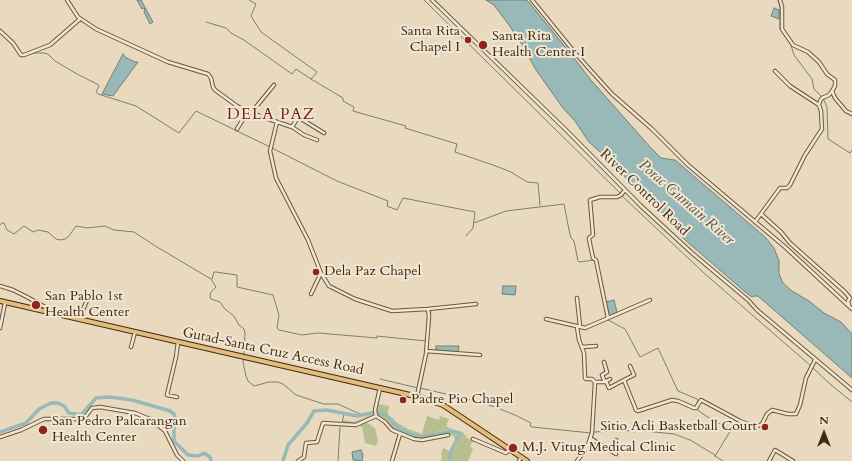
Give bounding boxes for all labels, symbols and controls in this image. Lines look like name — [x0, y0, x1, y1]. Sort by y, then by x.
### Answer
place label: Santa Rita Chapel I — [401, 24, 460, 56]
place label: Santa Rita Health Center I — [492, 29, 585, 62]
marker: Santa Rita Chapel I — [463, 35, 473, 45]
marker: Santa Rita Health Center I — [477, 39, 489, 51]
district label: DELA PAZ — [227, 105, 315, 125]
street label: River Control Road — [596, 146, 692, 240]
water label: Porac Gumain River — [635, 157, 737, 249]
place label: Dela Paz Chapel — [324, 264, 421, 280]
marker: Dela Paz Chapel — [311, 267, 321, 277]
place label: San Pablo 1st Health Center — [45, 289, 129, 322]
marker: San Pablo 1st Health Center — [30, 299, 42, 311]
street label: Gutad-Santa Cruz Access Road — [181, 325, 365, 379]
place label: Padre Pio Chapel — [411, 392, 513, 408]
marker: Padre Pio Chapel — [398, 395, 408, 405]
north arrow — [804, 413, 844, 453]
text: N — [819, 413, 829, 428]
place label: San Pedro Palcarangan Health Center — [52, 414, 187, 446]
place label: Sitio Acli Basketball Court — [600, 419, 757, 435]
marker: Sitio Acli Basketball Court — [760, 422, 770, 432]
marker: San Pedro Palcarangan Health Center — [37, 424, 49, 436]
place label: M.J. Vitug Medical Clinic — [522, 440, 676, 456]
marker: M.J. Vitug Medical Clinic — [507, 442, 519, 454]

